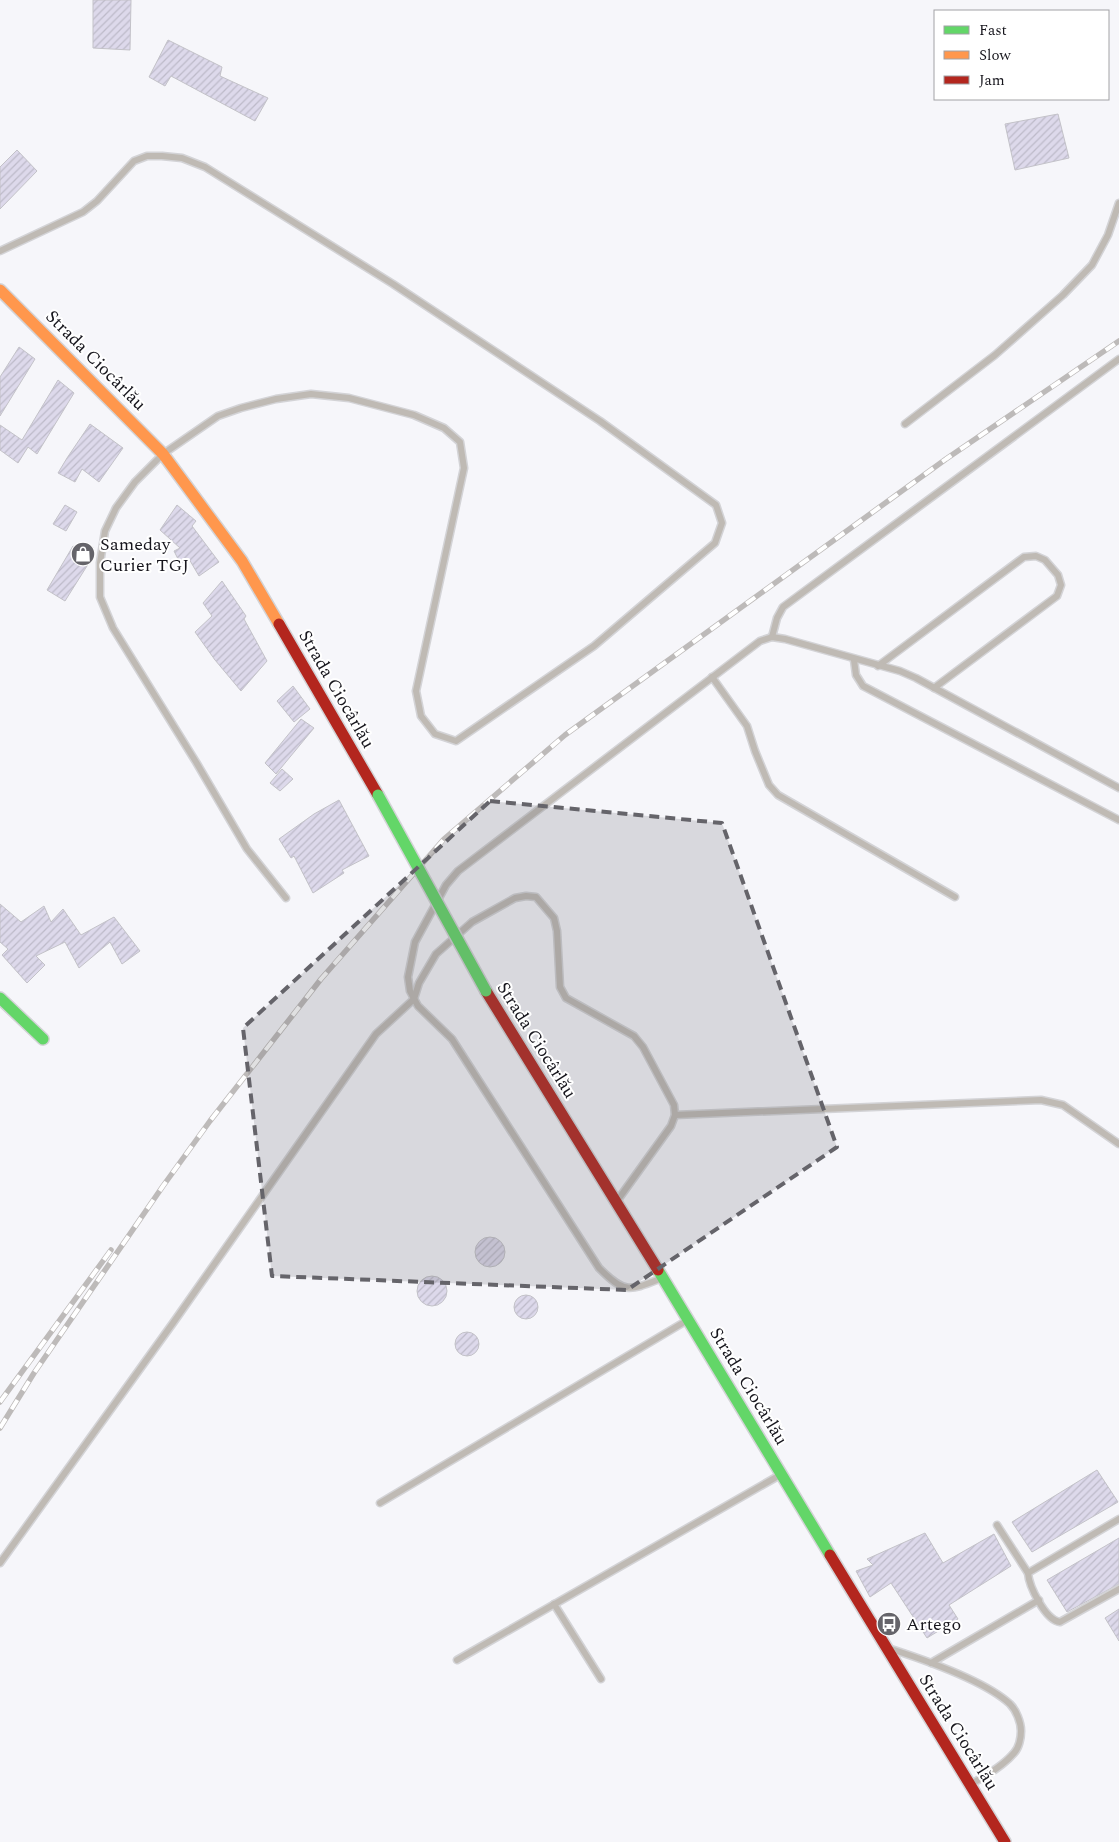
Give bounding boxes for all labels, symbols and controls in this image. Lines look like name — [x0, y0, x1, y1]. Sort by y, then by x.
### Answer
legend — [934, 10, 1109, 100]
text: Fast — [979, 19, 1007, 42]
text: Slow — [979, 44, 1011, 67]
text: Jam — [979, 69, 1005, 92]
street label: Strada Ciocârlău — [39, 304, 152, 417]
place label: Sameday Curier TGJ — [100, 531, 189, 579]
shop icon: Sameday Curier TGJ — [70, 541, 96, 567]
street label: Strada Ciocârlău — [292, 625, 382, 754]
street label: Strada Ciocârlău — [490, 977, 583, 1104]
street label: Strada Ciocârlău — [703, 1322, 794, 1450]
bus stop icon: Artego — [876, 1611, 902, 1637]
place label: Artego — [906, 1611, 961, 1638]
street label: Strada Ciocârlău — [912, 1669, 1005, 1796]

